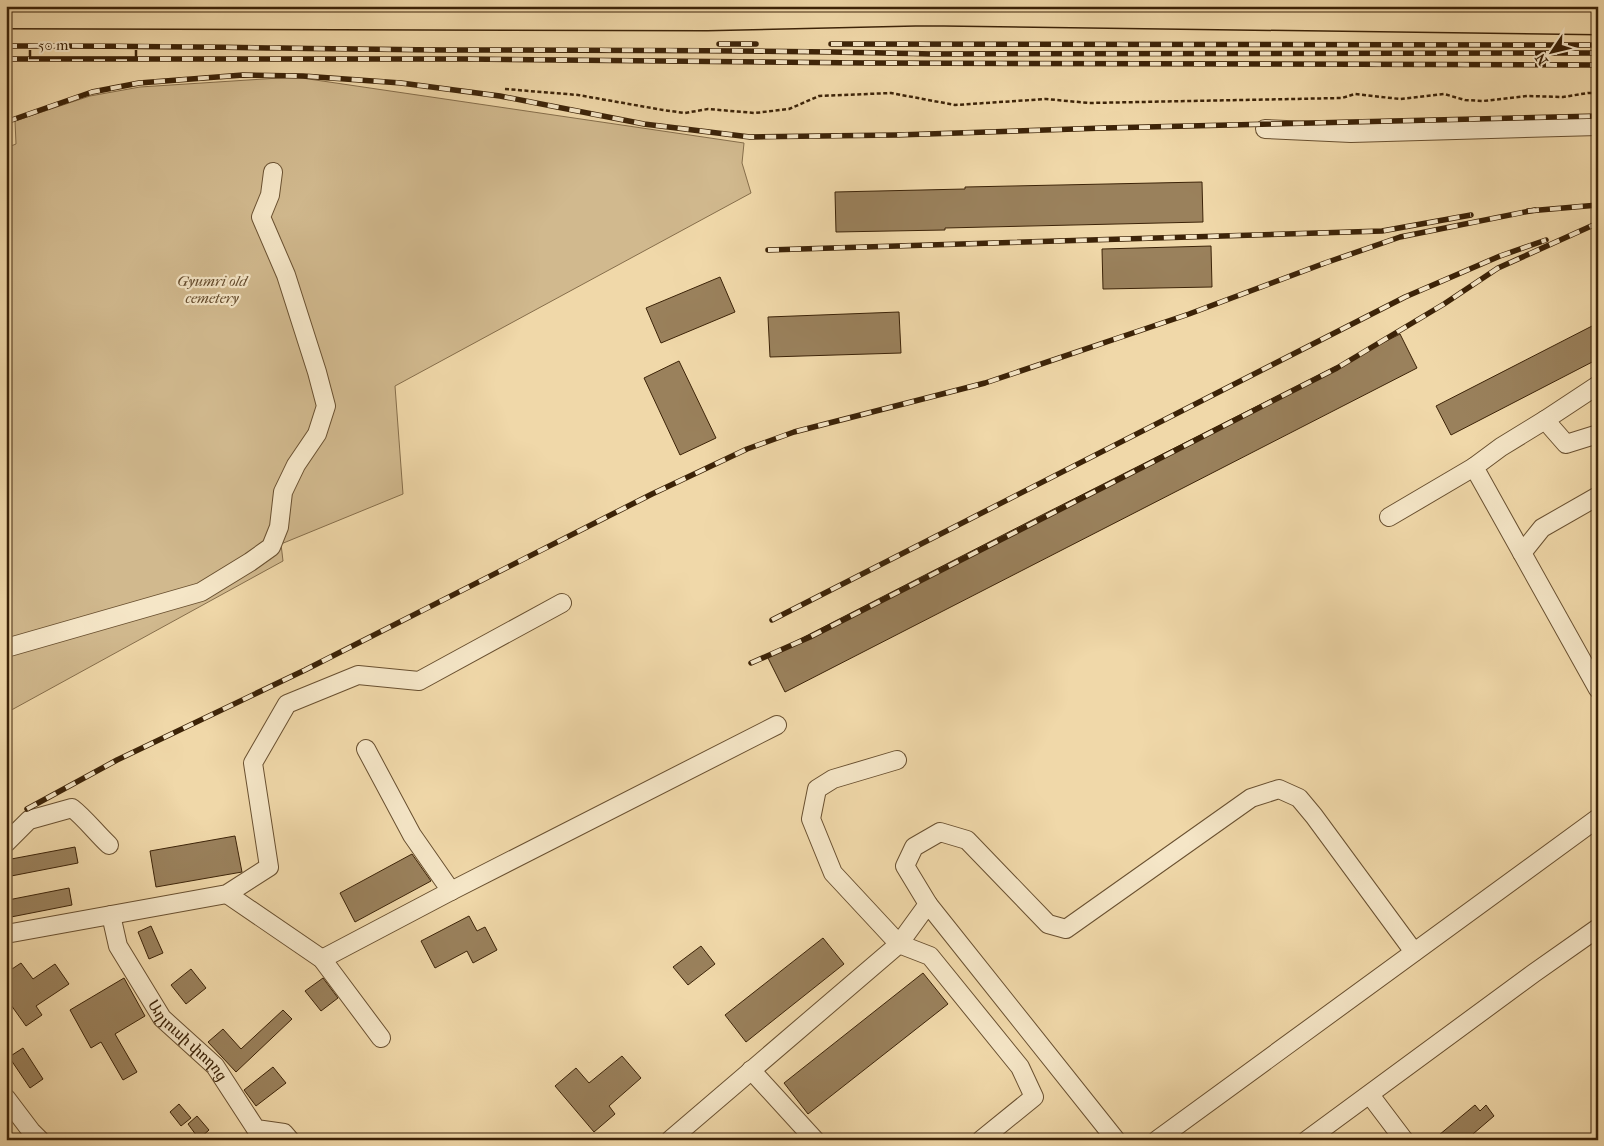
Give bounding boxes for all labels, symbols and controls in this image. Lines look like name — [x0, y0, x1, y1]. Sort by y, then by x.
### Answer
scale bar — [30, 28, 136, 60]
north arrow — [1526, 28, 1576, 78]
text: 50 m — [38, 36, 69, 54]
text: N — [1532, 50, 1552, 68]
park label: Gyumri old cemetery — [177, 272, 249, 307]
street label: Աղյուսի փողոց — [144, 996, 231, 1084]

